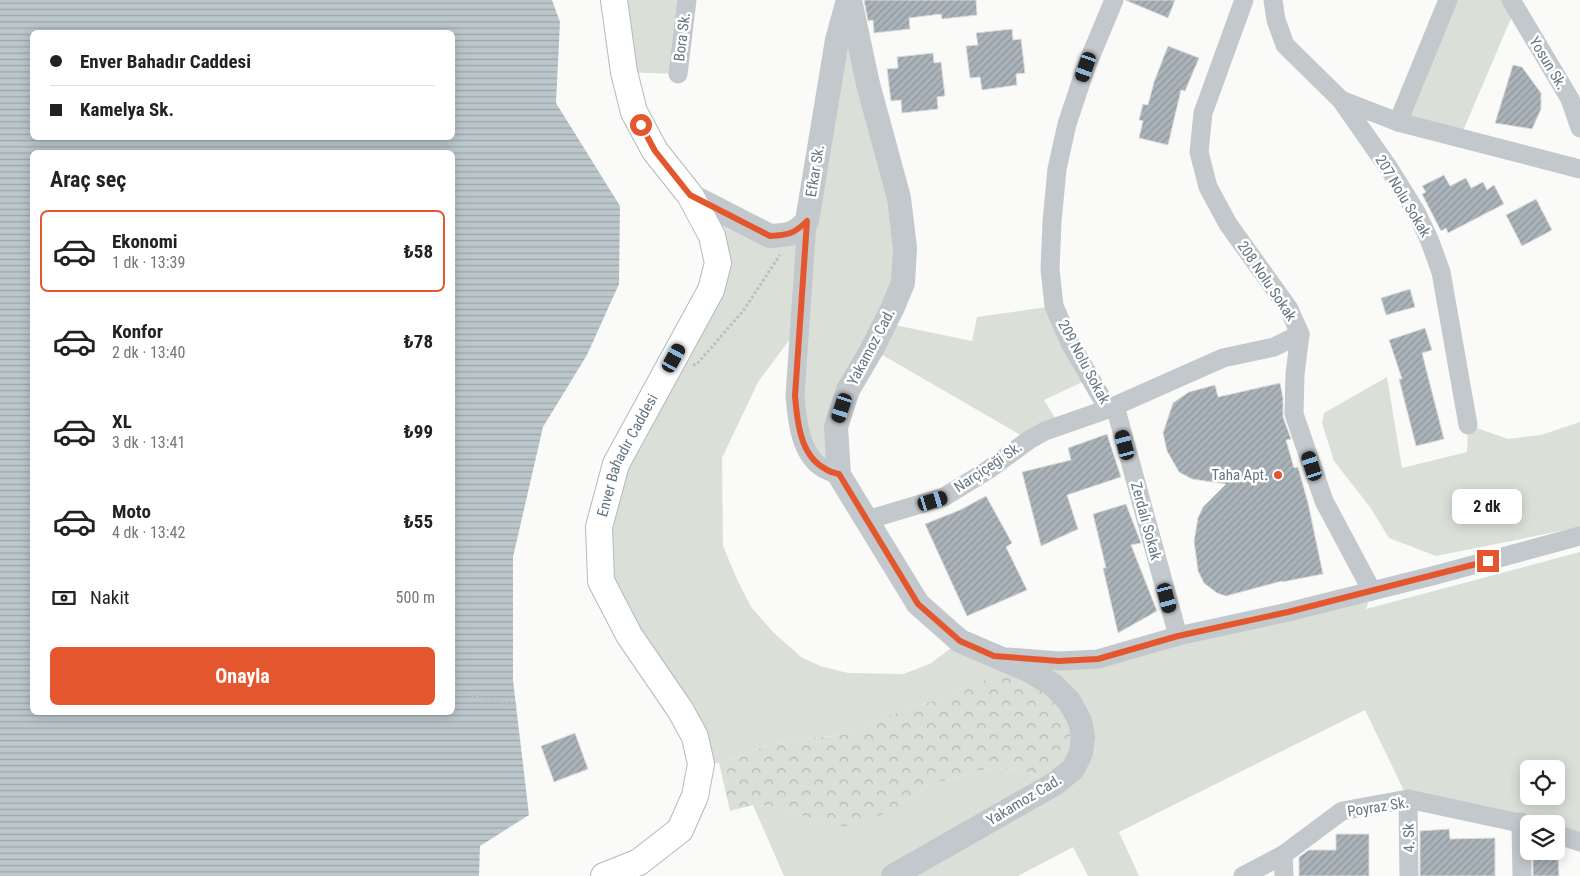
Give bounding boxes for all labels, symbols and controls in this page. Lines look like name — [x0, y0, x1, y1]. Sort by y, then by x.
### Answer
street label: Bora Sk. — [670, 12, 694, 62]
street label: Yosun Sk. — [1525, 33, 1571, 93]
text: Enver Bahadır Caddesi — [80, 50, 251, 73]
car — [1074, 50, 1097, 84]
text: Kamelya Sk. — [80, 98, 174, 121]
route start — [630, 114, 652, 136]
street label: Efkar Sk. — [802, 144, 828, 198]
street label: 207 Nolu Sokak — [1371, 152, 1435, 241]
text: Araç seç — [50, 167, 126, 192]
icon: car — [52, 229, 97, 274]
text: Ekonomi — [112, 230, 178, 253]
street label: 208 Nolu Sokak — [1234, 238, 1300, 325]
text: ₺58 — [404, 240, 433, 263]
text: 1 dk · 13:39 — [112, 253, 185, 272]
street label: Yakamoz Cad. — [843, 306, 899, 388]
street label: 209 Nolu Sokak — [1054, 317, 1114, 407]
icon: car — [52, 319, 97, 364]
text: Konfor — [112, 320, 163, 343]
text: ₺78 — [404, 330, 433, 353]
car — [660, 341, 687, 375]
text: 2 dk · 13:40 — [112, 343, 185, 362]
street label: Enver Bahadır Caddesi — [593, 391, 662, 519]
car — [830, 391, 853, 425]
icon: car — [52, 409, 97, 454]
text: XL — [112, 410, 132, 433]
text: ₺99 — [404, 420, 433, 443]
car — [1113, 429, 1136, 461]
text: 3 dk · 13:41 — [112, 433, 185, 452]
street label: Narçiçeği Sk. — [951, 438, 1025, 496]
car — [1300, 449, 1323, 483]
place label: Taha Apt. — [1212, 466, 1268, 484]
marker: Taha Apt. — [1272, 469, 1284, 481]
street label: Zerdalı Sokak — [1127, 480, 1165, 562]
callout: 2 dk — [1453, 488, 1523, 524]
car — [916, 489, 949, 513]
text: 2 dk — [1473, 497, 1501, 516]
icon: car — [52, 499, 97, 544]
text: Moto — [112, 500, 151, 523]
text: ₺55 — [404, 510, 433, 533]
text: 4 dk · 13:42 — [112, 523, 185, 542]
route end — [1477, 550, 1499, 572]
car — [1155, 582, 1178, 614]
icon: cash — [50, 584, 78, 612]
text: Nakit — [90, 586, 129, 609]
text: 500 m — [396, 588, 435, 607]
button: Onayla — [50, 647, 435, 705]
map controls — [1520, 760, 1565, 860]
button: locate — [1520, 760, 1565, 805]
street label: Yakamoz Cad. — [983, 771, 1065, 829]
street label: Poyraz Sk. — [1346, 793, 1410, 821]
button: layers — [1520, 815, 1565, 860]
street label: 4. Sk — [1400, 823, 1418, 853]

